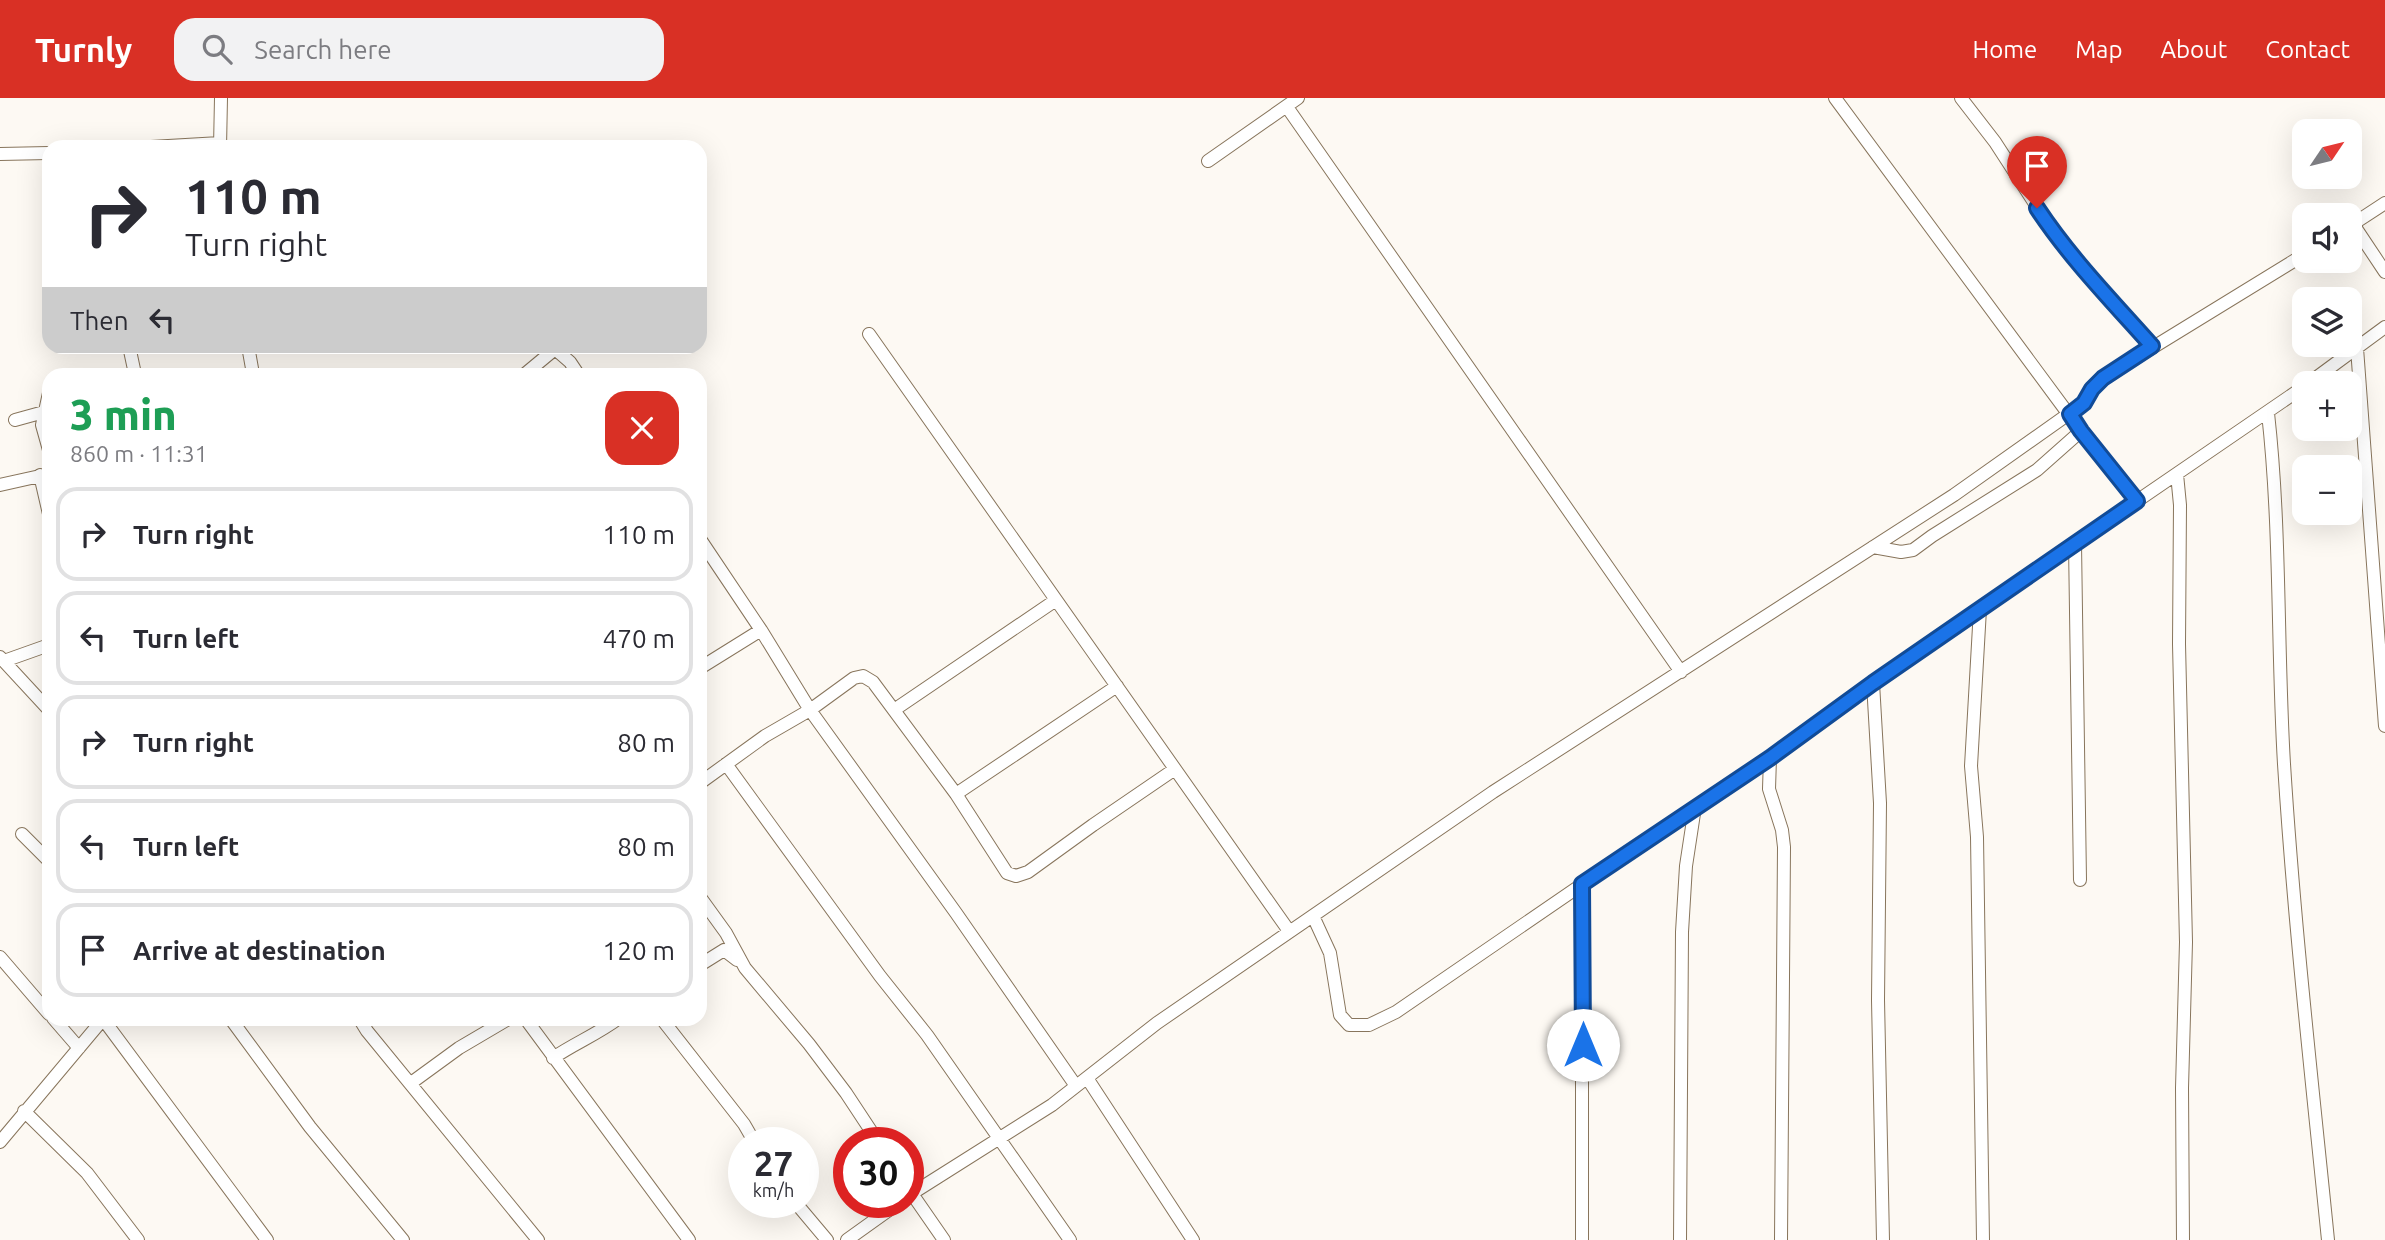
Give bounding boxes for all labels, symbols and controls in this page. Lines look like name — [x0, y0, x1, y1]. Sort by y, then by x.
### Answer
search box — [174, 18, 664, 81]
icon: search — [198, 30, 236, 68]
text: Turnly — [35, 31, 132, 68]
text: Search here — [254, 35, 392, 64]
text: Home — [1972, 36, 2037, 63]
text: Map — [2075, 36, 2122, 63]
text: About — [2160, 36, 2227, 63]
text: Contact — [2265, 36, 2350, 63]
north arrow — [2292, 119, 2362, 189]
map controls — [2292, 119, 2362, 525]
pin — [2007, 136, 2067, 208]
icon: arrive — [2018, 147, 2056, 185]
icon: right — [70, 168, 161, 259]
text: 110 m — [185, 168, 322, 223]
button: sound — [2292, 203, 2362, 273]
text: Turn right — [185, 226, 327, 262]
button: layers — [2292, 287, 2362, 357]
icon: left — [143, 301, 181, 339]
text: Then — [70, 306, 129, 335]
button: + — [2292, 371, 2362, 441]
text: 3 min — [70, 391, 177, 438]
button: close — [605, 391, 679, 465]
text: 860 m · 11:31 — [70, 441, 208, 466]
button: − — [2292, 455, 2362, 525]
icon: right — [74, 515, 112, 553]
text: Turn right — [133, 520, 254, 549]
text: 110 m — [603, 520, 675, 549]
icon: left — [74, 619, 112, 657]
text: Turn left — [133, 624, 239, 653]
text: 470 m — [603, 624, 675, 653]
icon: right — [74, 723, 112, 761]
text: Turn right — [133, 728, 254, 757]
text: 80 m — [617, 728, 675, 757]
icon: left — [74, 827, 112, 865]
text: Turn left — [133, 832, 239, 861]
text: 80 m — [617, 832, 675, 861]
icon: arrive — [74, 931, 112, 969]
text: Arrive at destination — [133, 936, 386, 965]
text: 120 m — [603, 936, 675, 965]
position arrow — [1546, 1008, 1620, 1082]
speed limit sign: 30 — [833, 1127, 924, 1218]
text: 27 — [754, 1143, 793, 1183]
text: km/h — [753, 1180, 794, 1200]

